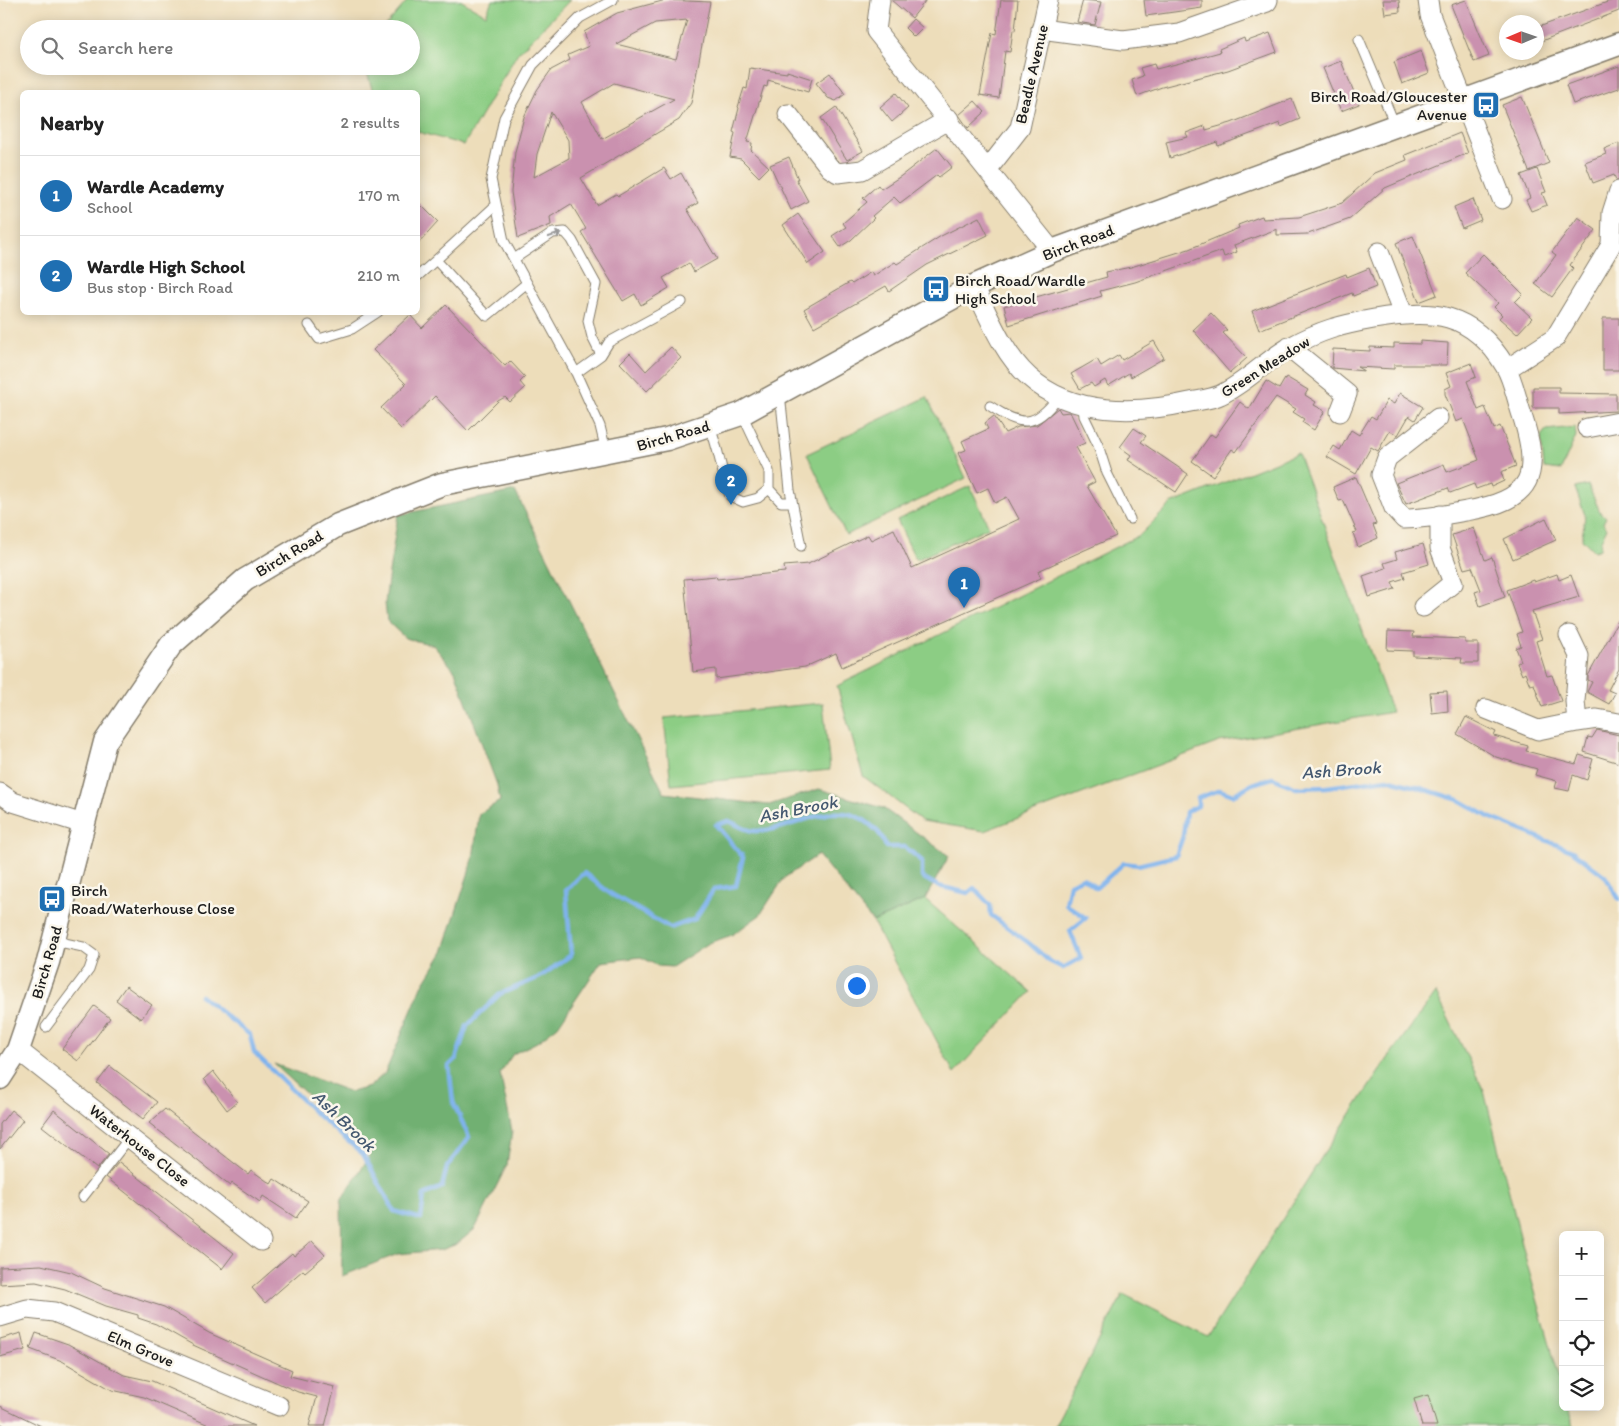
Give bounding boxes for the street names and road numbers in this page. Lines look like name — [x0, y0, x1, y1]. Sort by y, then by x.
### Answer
street label: Beadle Avenue — [1011, 22, 1052, 126]
street label: Birch Road — [1040, 220, 1117, 265]
street label: Green Meadow — [1217, 331, 1313, 401]
street label: Birch Road — [634, 416, 712, 455]
street label: Birch Road — [252, 526, 327, 581]
street label: Birch Road — [27, 923, 66, 1001]
street label: Waterhouse Close — [86, 1100, 194, 1191]
street label: Elm Grove — [105, 1326, 177, 1371]

